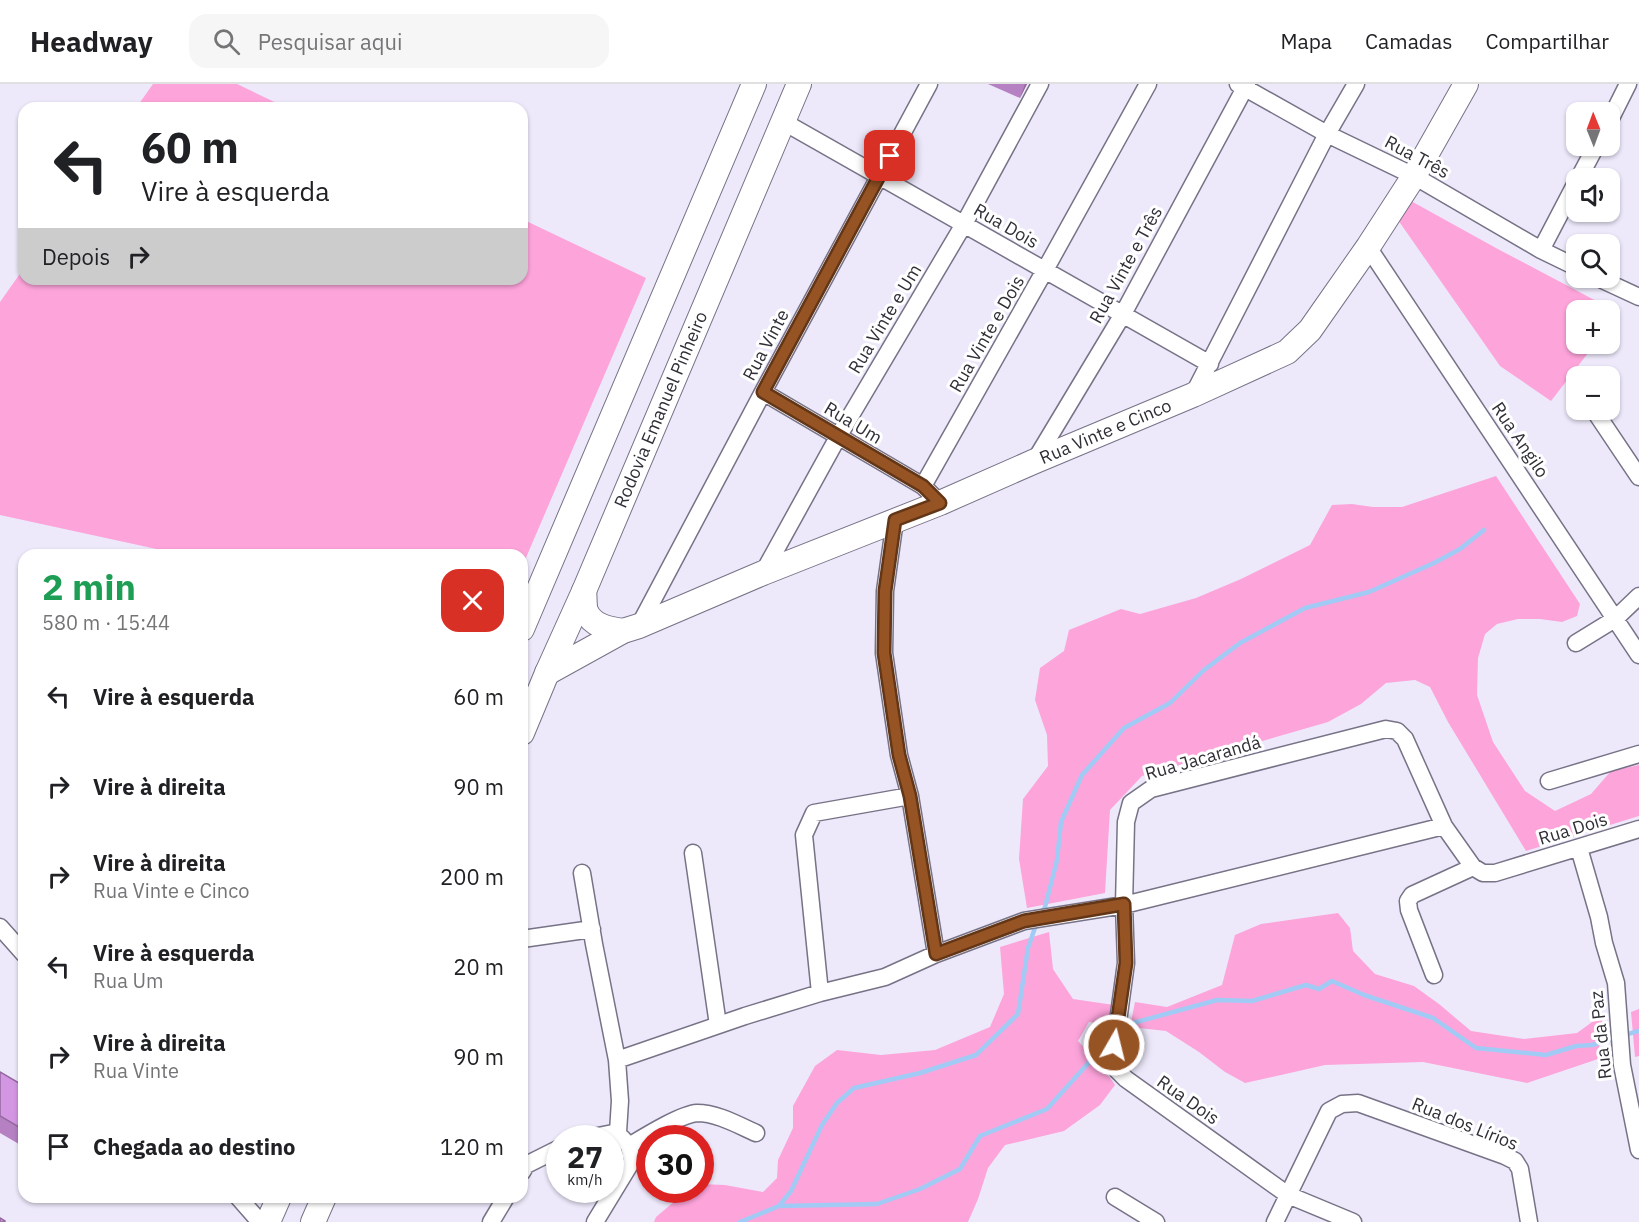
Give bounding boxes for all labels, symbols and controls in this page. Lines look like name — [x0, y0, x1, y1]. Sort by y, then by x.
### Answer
search box — [189, 14, 609, 68]
text: Headway — [30, 23, 153, 60]
icon: search — [210, 25, 243, 58]
text: Pesquisar aqui — [258, 27, 402, 56]
text: Mapa — [1280, 27, 1332, 55]
text: Camadas — [1365, 27, 1452, 55]
text: Compartilhar — [1485, 27, 1609, 55]
north arrow — [1566, 102, 1620, 156]
map controls — [1566, 102, 1620, 420]
text: 60 m — [141, 120, 239, 175]
icon: left — [42, 126, 120, 204]
pin — [864, 130, 915, 181]
street label: Rua Três — [1381, 130, 1454, 183]
icon: arrive — [873, 139, 906, 172]
button: sound — [1566, 168, 1620, 222]
text: Vire à esquerda — [141, 173, 330, 208]
street label: Rua Dois — [970, 198, 1043, 253]
street label: Rua Vinte e Três — [1084, 202, 1167, 327]
button: search — [1566, 234, 1620, 288]
icon: right — [122, 240, 155, 273]
text: Depois — [42, 242, 110, 271]
street label: Rua Vinte e Um — [843, 260, 926, 378]
street label: Rua Vinte e Dois — [944, 271, 1029, 396]
button: + — [1566, 300, 1620, 354]
street label: Rua Vinte — [737, 305, 794, 384]
street label: Rodovia Emanuel Pinheiro — [609, 308, 712, 511]
button: − — [1566, 366, 1620, 420]
street label: Rua Vinte e Cinco — [1036, 393, 1175, 469]
street label: Rua Um — [820, 396, 886, 449]
street label: Rua Angilo — [1487, 397, 1554, 482]
text: 2 min — [42, 563, 136, 610]
button: close — [441, 569, 504, 632]
text: 580 m · 15:44 — [42, 609, 170, 636]
icon: left — [42, 680, 75, 713]
text: Vire à esquerda — [93, 682, 255, 711]
text: 60 m — [453, 682, 504, 711]
street label: Rua Jacarandá — [1142, 730, 1264, 785]
icon: right — [42, 770, 75, 803]
text: Vire à direita — [93, 772, 226, 801]
text: 90 m — [453, 772, 504, 801]
street label: Rua Dois — [1536, 807, 1610, 850]
text: Vire à direita — [93, 848, 226, 877]
icon: right — [42, 860, 75, 893]
text: 200 m — [440, 862, 504, 891]
text: Rua Vinte e Cinco — [93, 877, 249, 904]
text: Vire à esquerda — [93, 938, 255, 967]
icon: left — [42, 950, 75, 983]
text: 20 m — [453, 952, 504, 981]
text: Rua Um — [93, 967, 164, 994]
street label: Rua da Paz — [1584, 990, 1617, 1080]
position arrow — [1082, 1013, 1146, 1077]
text: Vire à direita — [93, 1028, 226, 1057]
icon: right — [42, 1040, 75, 1073]
text: 90 m — [453, 1042, 504, 1071]
text: Rua Vinte — [93, 1057, 179, 1084]
street label: Rua Dois — [1153, 1070, 1224, 1129]
street label: Rua dos Lírios — [1409, 1092, 1522, 1155]
speed limit sign: 30 — [636, 1125, 714, 1203]
icon: arrive — [42, 1130, 75, 1163]
text: Chegada ao destino — [93, 1132, 296, 1161]
text: 120 m — [440, 1132, 504, 1161]
text: 27 — [567, 1137, 603, 1176]
text: km/h — [567, 1170, 603, 1189]

